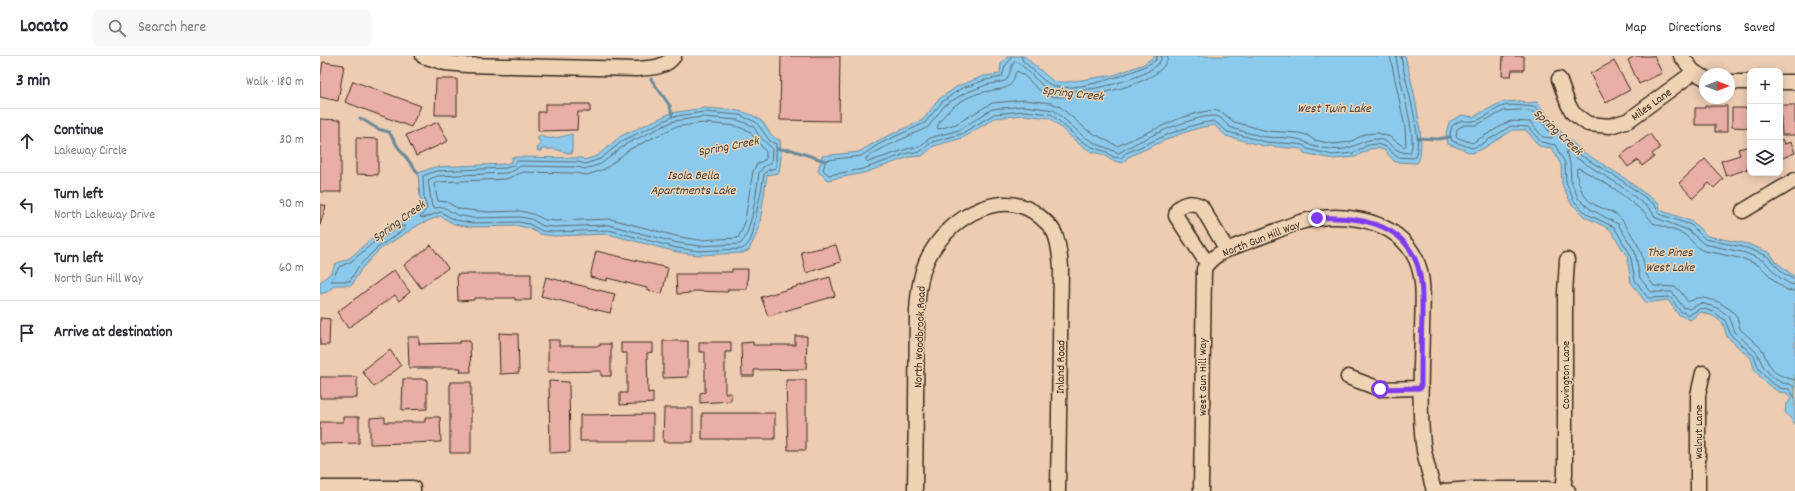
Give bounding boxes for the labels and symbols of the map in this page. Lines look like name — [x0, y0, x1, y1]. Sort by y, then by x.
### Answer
north arrow — [1699, 68, 1735, 104]
water label: Spring Creek — [1041, 82, 1106, 107]
street label: Miles Lane — [1628, 85, 1676, 126]
water label: West Twin Lake — [1297, 100, 1372, 119]
water label: Spring Creek — [1528, 105, 1588, 162]
water label: Spring Creek — [696, 132, 762, 163]
water label: Isola Bella Apartments Lake — [650, 167, 737, 201]
water label: Spring Creek — [369, 195, 431, 248]
route end — [1308, 209, 1326, 227]
street label: North Gun Hill Way — [1220, 216, 1304, 262]
water label: The Pines West Lake — [1646, 244, 1696, 278]
street label: North Woodbrook Road — [910, 286, 931, 388]
street label: West Gun Hill Way — [1195, 337, 1212, 416]
street label: Inland Road — [1053, 340, 1070, 394]
street label: Covington Lane — [1558, 341, 1575, 409]
route start — [1371, 380, 1389, 398]
street label: Walnut Lane — [1691, 405, 1708, 459]

